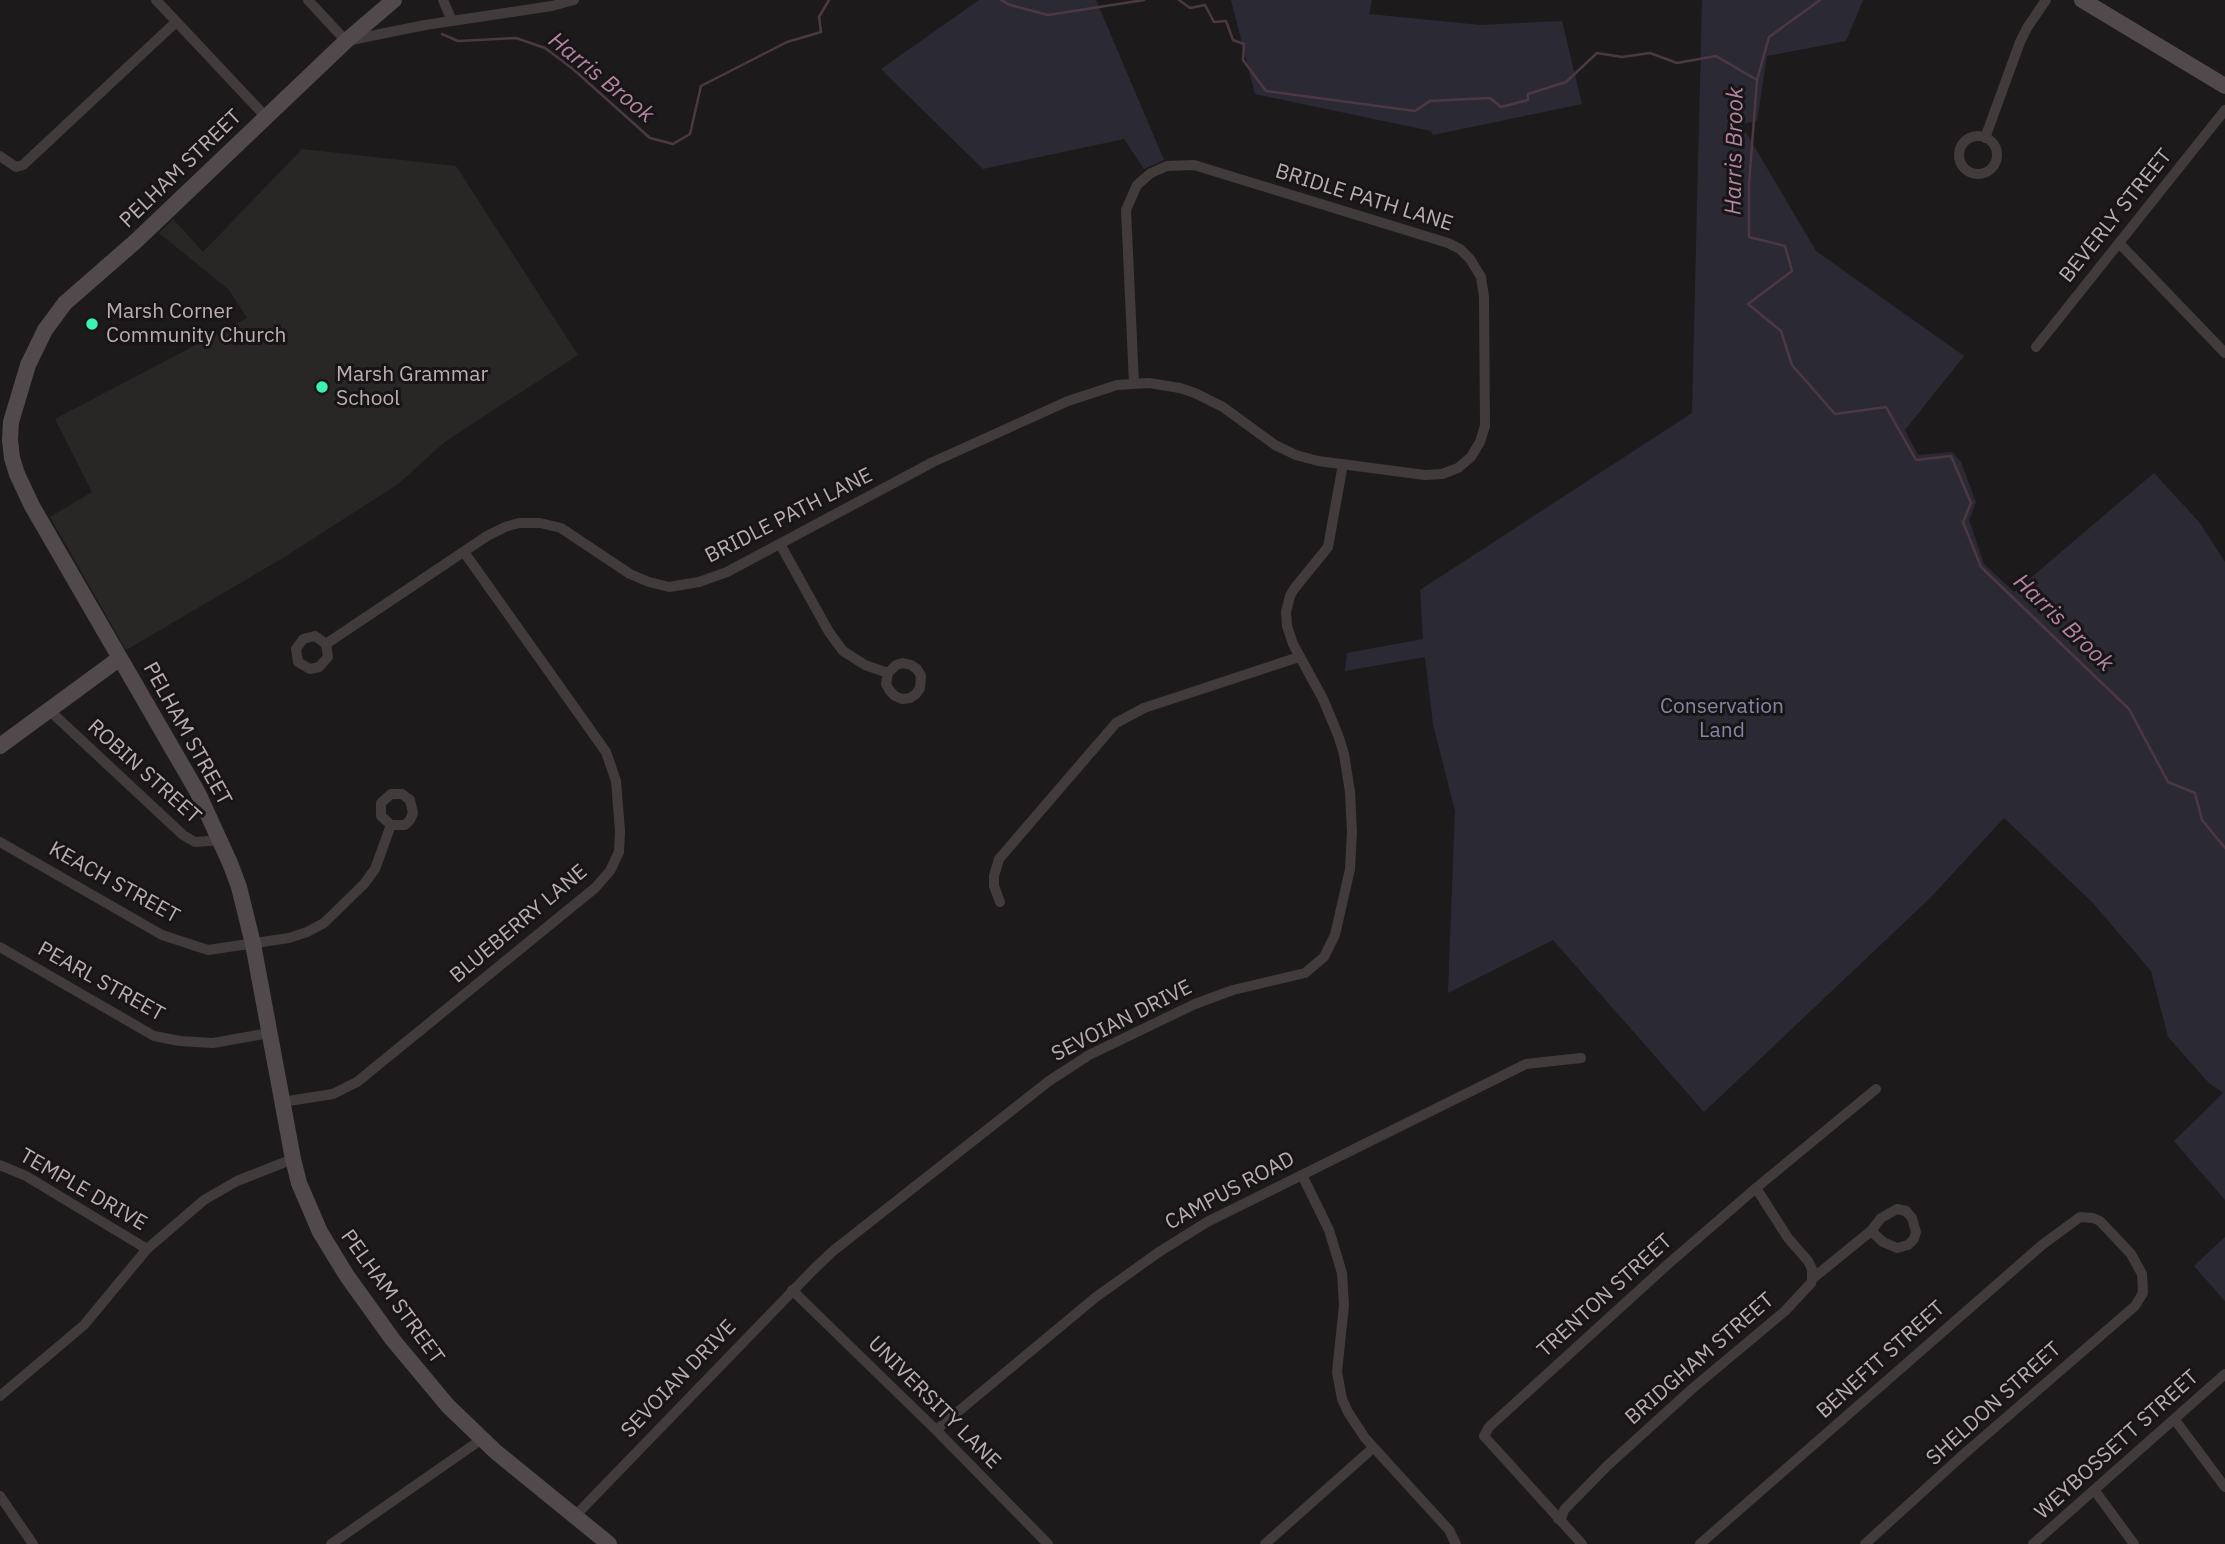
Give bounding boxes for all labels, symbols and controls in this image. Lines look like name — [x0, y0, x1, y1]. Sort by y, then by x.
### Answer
water label: Harris Brook — [543, 27, 659, 129]
water label: Harris Brook — [1720, 87, 1750, 215]
street label: PELHAM STREET — [115, 104, 247, 234]
street label: BEVERLY STREET — [2054, 144, 2178, 288]
street label: BRIDLE PATH LANE — [1272, 159, 1456, 237]
place label: Marsh Corner Community Church — [106, 299, 286, 349]
marker: Marsh Corner Community Church — [84, 316, 100, 332]
place label: Marsh Grammar School — [336, 362, 488, 412]
marker: Marsh Grammar School — [314, 379, 330, 395]
street label: BRIDLE PATH LANE — [701, 463, 877, 569]
water label: Harris Brook — [2007, 569, 2119, 677]
street label: PELHAM STREET — [137, 658, 237, 810]
park label: Conservation Land — [1660, 694, 1784, 744]
street label: ROBIN STREET — [82, 714, 206, 830]
street label: KEACH STREET — [44, 837, 184, 929]
street label: BLUEBERRY LANE — [445, 859, 593, 989]
street label: PEARL STREET — [33, 937, 169, 1027]
street label: SEVOIAN DRIVE — [1048, 975, 1196, 1067]
street label: TEMPLE DRIVE — [15, 1143, 151, 1237]
street label: CAMPUS ROAD — [1161, 1146, 1299, 1236]
street label: PELHAM STREET — [335, 1225, 449, 1369]
street label: TRENTON STREET — [1532, 1229, 1678, 1363]
street label: BRIDGHAM STREET — [1621, 1288, 1779, 1430]
street label: BENEFIT STREET — [1812, 1296, 1950, 1424]
street label: SEVOIAN DRIVE — [616, 1315, 742, 1443]
street label: UNIVERSITY LANE — [862, 1331, 1006, 1475]
street label: SHELDON STREET — [1921, 1337, 2067, 1471]
street label: WEYBOSSETT STREET — [2030, 1365, 2204, 1525]

